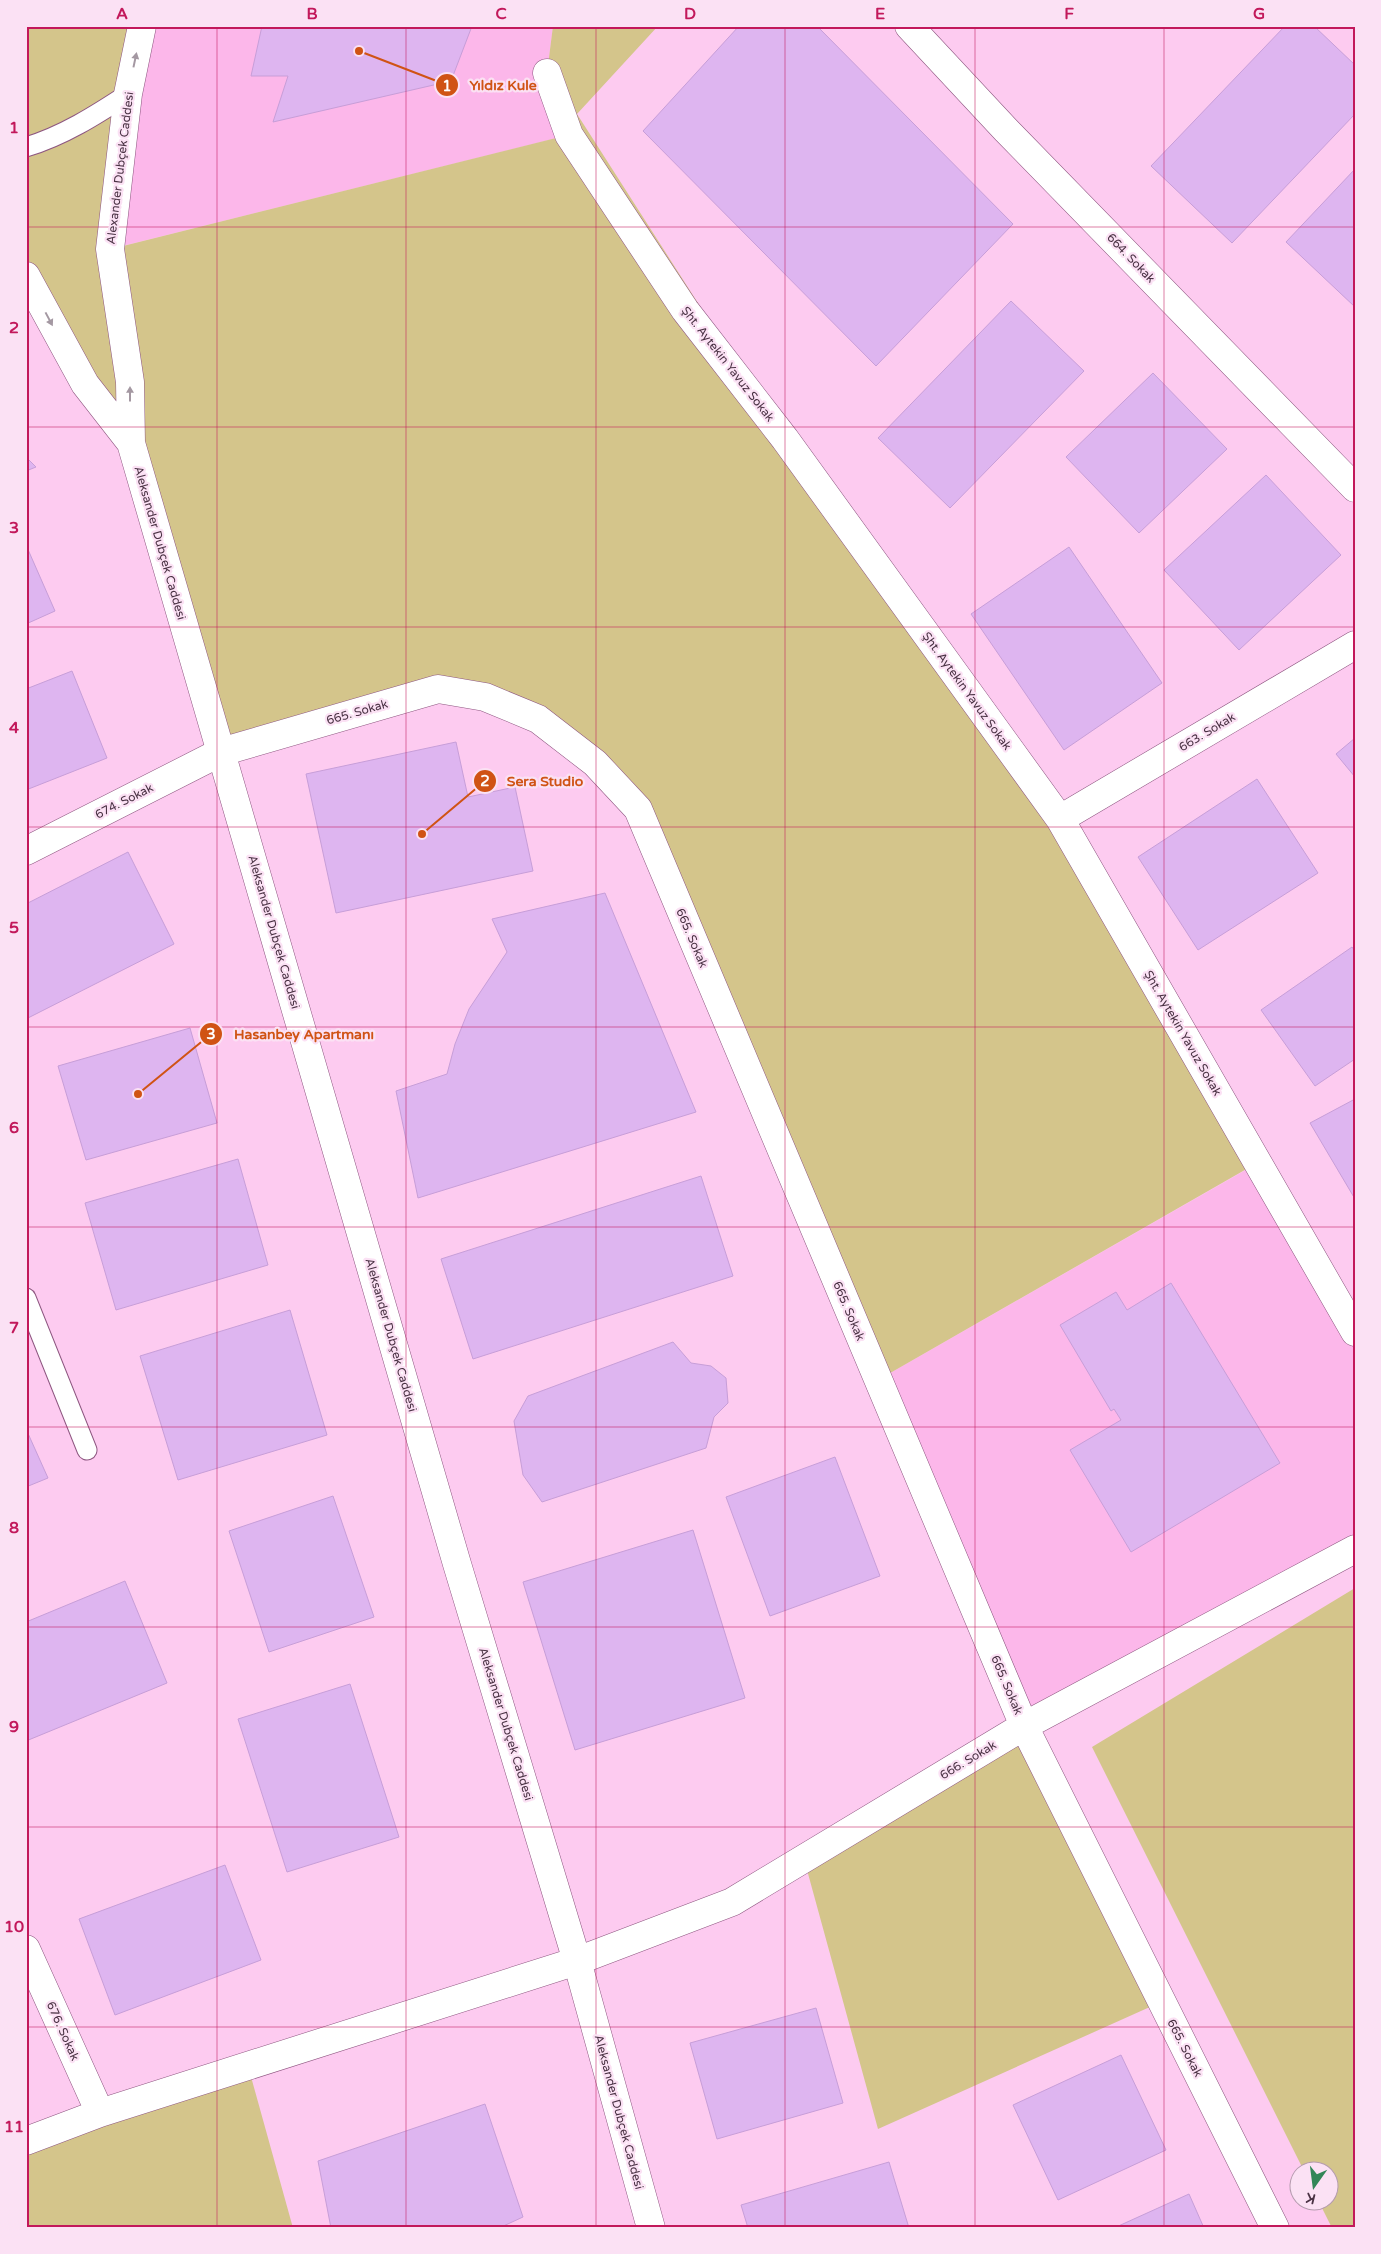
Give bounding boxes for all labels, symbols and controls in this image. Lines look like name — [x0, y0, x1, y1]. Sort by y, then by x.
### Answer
text: A — [116, 4, 128, 24]
text: B — [306, 4, 318, 24]
text: C — [495, 4, 507, 24]
text: D — [684, 4, 696, 24]
text: E — [875, 4, 885, 24]
text: F — [1064, 4, 1074, 24]
text: G — [1253, 4, 1265, 24]
one-way arrow — [131, 52, 139, 67]
callout: Yıldız Kule — [434, 71, 546, 100]
text: 1 — [442, 77, 452, 95]
text: Yıldız Kule — [469, 77, 537, 94]
street label: Alexander Dubçek Caddesi — [104, 91, 136, 245]
text: 1 — [9, 118, 19, 138]
street label: 664. Sokak — [1104, 230, 1158, 286]
street label: Şht. Aytekin Yavuz Sokak — [679, 304, 778, 425]
one-way arrow — [45, 313, 54, 326]
text: 2 — [9, 318, 19, 338]
one-way arrow — [126, 386, 134, 402]
street label: Aleksander Dubçek Caddesi — [131, 464, 189, 622]
text: 3 — [9, 518, 19, 538]
street label: Şht. Aytekin Yavuz Sokak — [920, 629, 1015, 753]
street label: 665. Sokak — [325, 696, 390, 727]
street label: 663. Sokak — [1176, 709, 1238, 754]
text: 4 — [9, 718, 19, 738]
callout: Sera Studio — [472, 766, 594, 795]
text: 2 — [480, 772, 490, 790]
text: Sera Studio — [507, 773, 584, 790]
street label: 674. Sokak — [93, 780, 156, 822]
street label: Aleksander Dubçek Caddesi — [245, 853, 303, 1011]
street label: 665. Sokak — [673, 906, 711, 970]
text: 5 — [9, 918, 19, 938]
street label: Şht. Aytekin Yavuz Sokak — [1141, 968, 1225, 1098]
callout: Hasanbey Apartmanı — [199, 1019, 384, 1048]
text: 3 — [206, 1025, 216, 1043]
text: Hasanbey Apartmanı — [234, 1026, 374, 1043]
text: 6 — [9, 1118, 19, 1138]
street label: Aleksander Dubçek Caddesi — [362, 1256, 420, 1414]
street label: 665. Sokak — [830, 1279, 868, 1343]
text: 7 — [9, 1318, 19, 1338]
text: 8 — [9, 1518, 19, 1538]
street label: Aleksander Dubçek Caddesi — [476, 1646, 536, 1802]
street label: 665. Sokak — [988, 1653, 1026, 1717]
text: 9 — [9, 1717, 19, 1737]
street label: 666. Sokak — [937, 1737, 999, 1782]
text: 10 — [4, 1917, 24, 1937]
street label: 676. Sokak — [44, 1999, 82, 2063]
street label: 665. Sokak — [1164, 2017, 1206, 2080]
street label: Aleksander Dubçek Caddesi — [592, 2033, 646, 2191]
text: 11 — [4, 2117, 24, 2137]
north arrow — [1288, 2162, 1338, 2212]
text: K — [1304, 2189, 1318, 2208]

